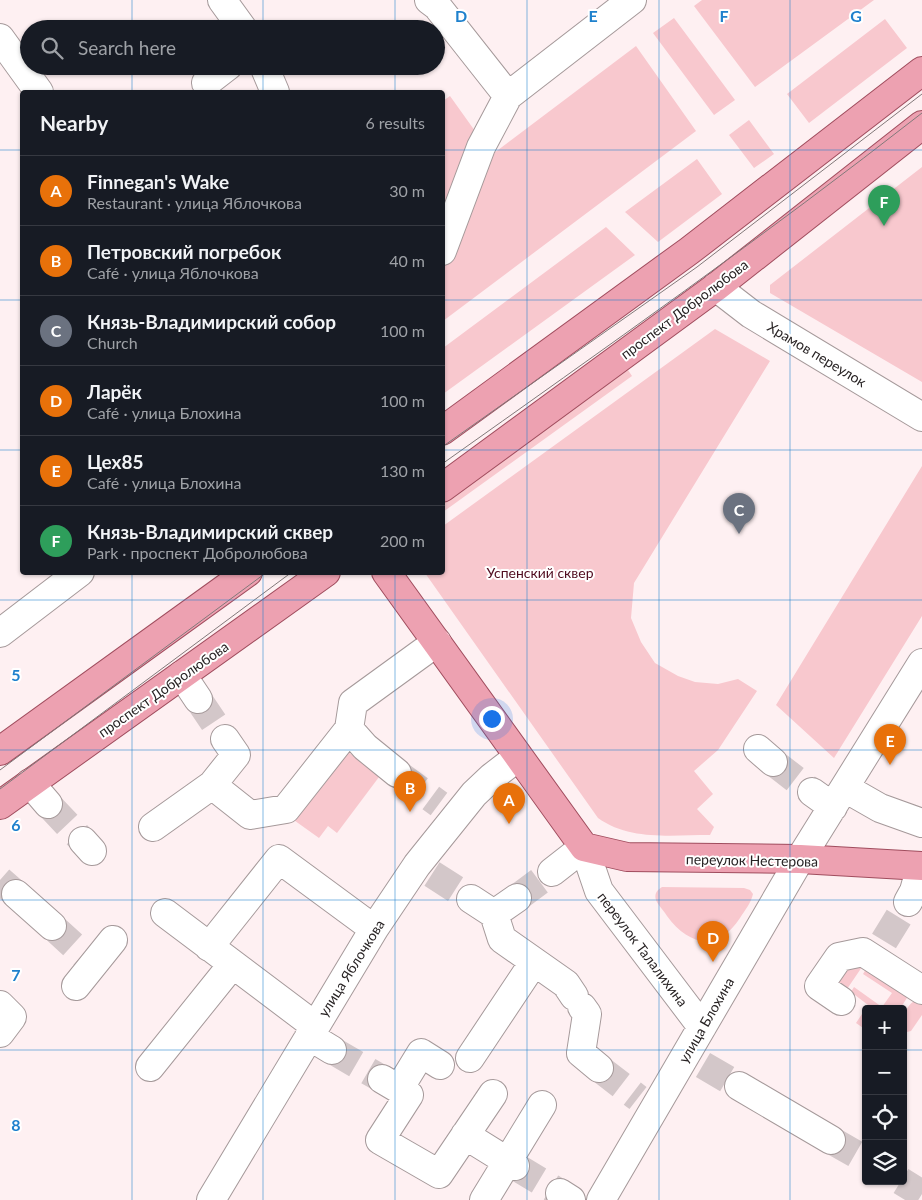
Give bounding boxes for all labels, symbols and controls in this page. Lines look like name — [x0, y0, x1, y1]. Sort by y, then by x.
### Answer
text: D — [455, 6, 467, 25]
text: E — [588, 6, 598, 25]
text: F — [719, 6, 729, 25]
text: G — [850, 6, 862, 25]
search box — [20, 20, 445, 75]
icon: search — [38, 34, 66, 62]
text: Search here — [78, 36, 176, 59]
text: Nearby — [40, 110, 108, 135]
text: 6 results — [365, 113, 425, 132]
text: Finnegan's Wake — [87, 170, 229, 193]
text: A — [50, 181, 62, 200]
text: 30 m — [389, 181, 425, 200]
pin: F — [868, 185, 900, 226]
text: Restaurant · улица Яблочкова — [87, 193, 302, 212]
text: Петровский погребок — [87, 240, 281, 263]
text: B — [51, 251, 61, 270]
text: 40 m — [389, 251, 425, 270]
street label: проспект Добролюбова — [617, 256, 751, 362]
text: Café · улица Яблочкова — [87, 263, 259, 282]
text: Князь-Владимирский собор — [87, 310, 336, 333]
street label: Храмов переулок — [764, 318, 870, 391]
text: C — [51, 321, 61, 340]
text: 100 m — [380, 321, 425, 340]
text: Church — [87, 333, 138, 352]
text: Ларёк — [87, 380, 142, 403]
text: D — [50, 391, 62, 410]
text: 100 m — [380, 391, 425, 410]
text: Café · улица Блохина — [87, 403, 241, 422]
text: Цех85 — [87, 450, 144, 473]
text: E — [51, 461, 61, 480]
text: 130 m — [380, 461, 425, 480]
text: Café · улица Блохина — [87, 473, 241, 492]
pin: C — [723, 493, 755, 534]
text: Князь-Владимирский сквер — [87, 520, 333, 543]
text: F — [51, 531, 61, 550]
text: 200 m — [380, 531, 425, 550]
text: Park · проспект Добролюбова — [87, 543, 308, 562]
park label: Успенский сквер — [486, 564, 594, 581]
street label: проспект Добролюбова — [95, 638, 231, 740]
text: 5 — [11, 665, 21, 684]
your location — [479, 706, 505, 732]
pin: E — [874, 724, 906, 765]
pin: B — [394, 771, 426, 812]
pin: A — [493, 783, 525, 824]
text: 6 — [11, 815, 21, 834]
street label: переулок Нестерова — [686, 850, 818, 870]
street label: переулок Талалихина — [594, 888, 692, 1010]
street label: улица Яблочкова — [314, 916, 388, 1020]
pin: D — [697, 921, 729, 962]
text: 7 — [11, 965, 21, 984]
street label: улица Блохина — [675, 974, 737, 1066]
map controls — [862, 1005, 907, 1185]
button: + — [862, 1005, 907, 1050]
button: − — [862, 1050, 907, 1095]
button: locate — [862, 1095, 907, 1140]
text: 8 — [11, 1115, 21, 1134]
button: layers — [862, 1140, 907, 1185]

